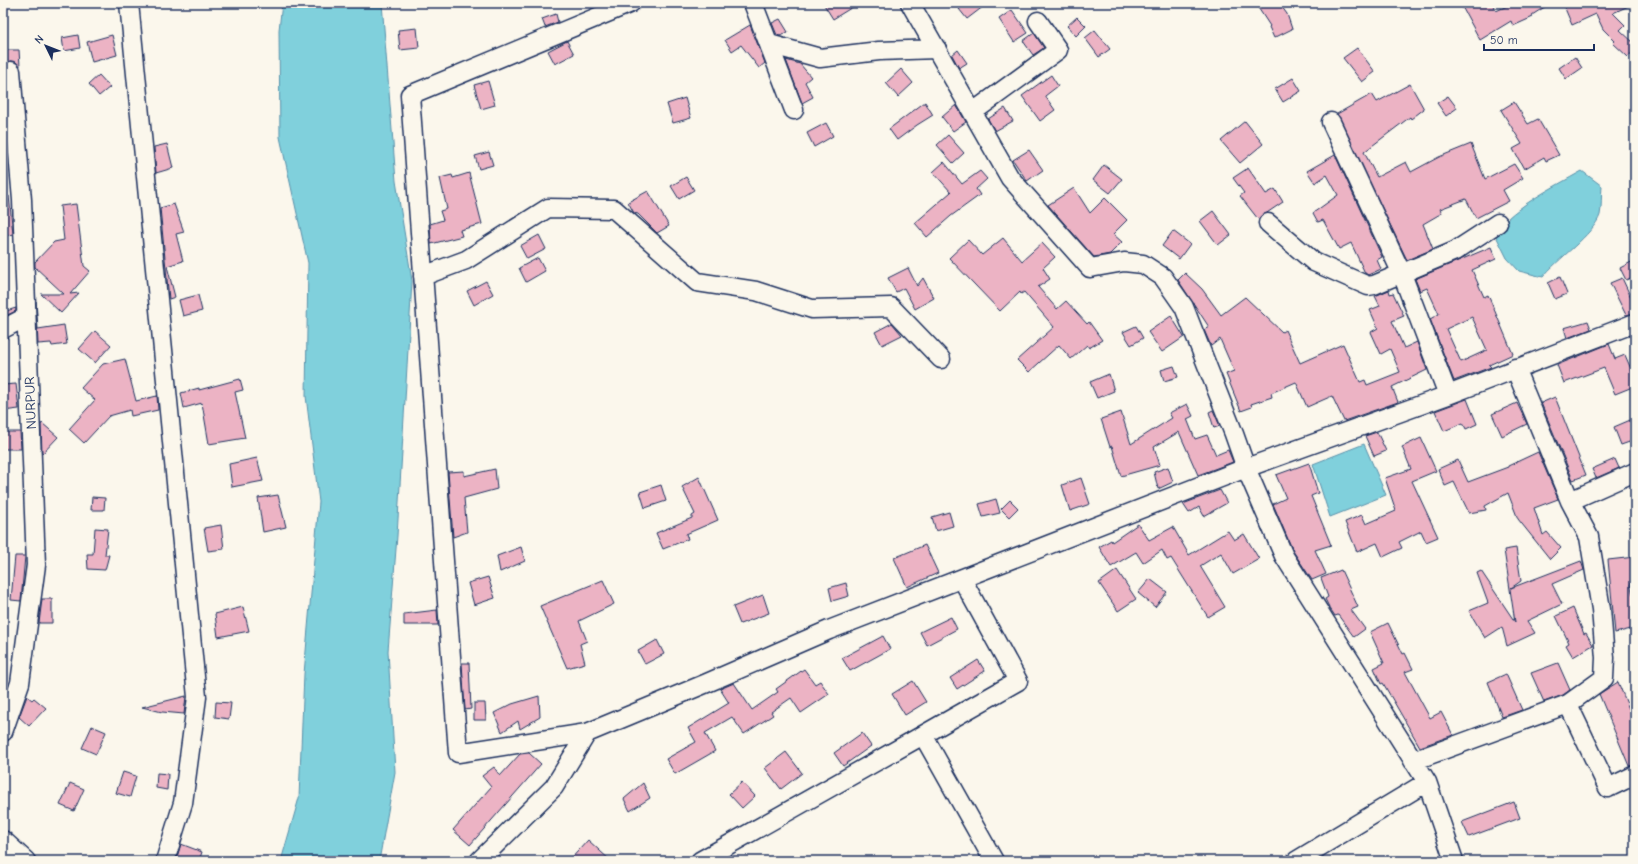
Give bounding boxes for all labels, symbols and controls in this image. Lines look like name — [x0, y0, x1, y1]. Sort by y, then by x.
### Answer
north arrow — [26, 26, 66, 66]
scale bar — [1484, 26, 1594, 52]
text: N — [32, 32, 46, 47]
text: 50 m — [1490, 33, 1518, 47]
street label: NURPUR — [21, 376, 40, 430]

